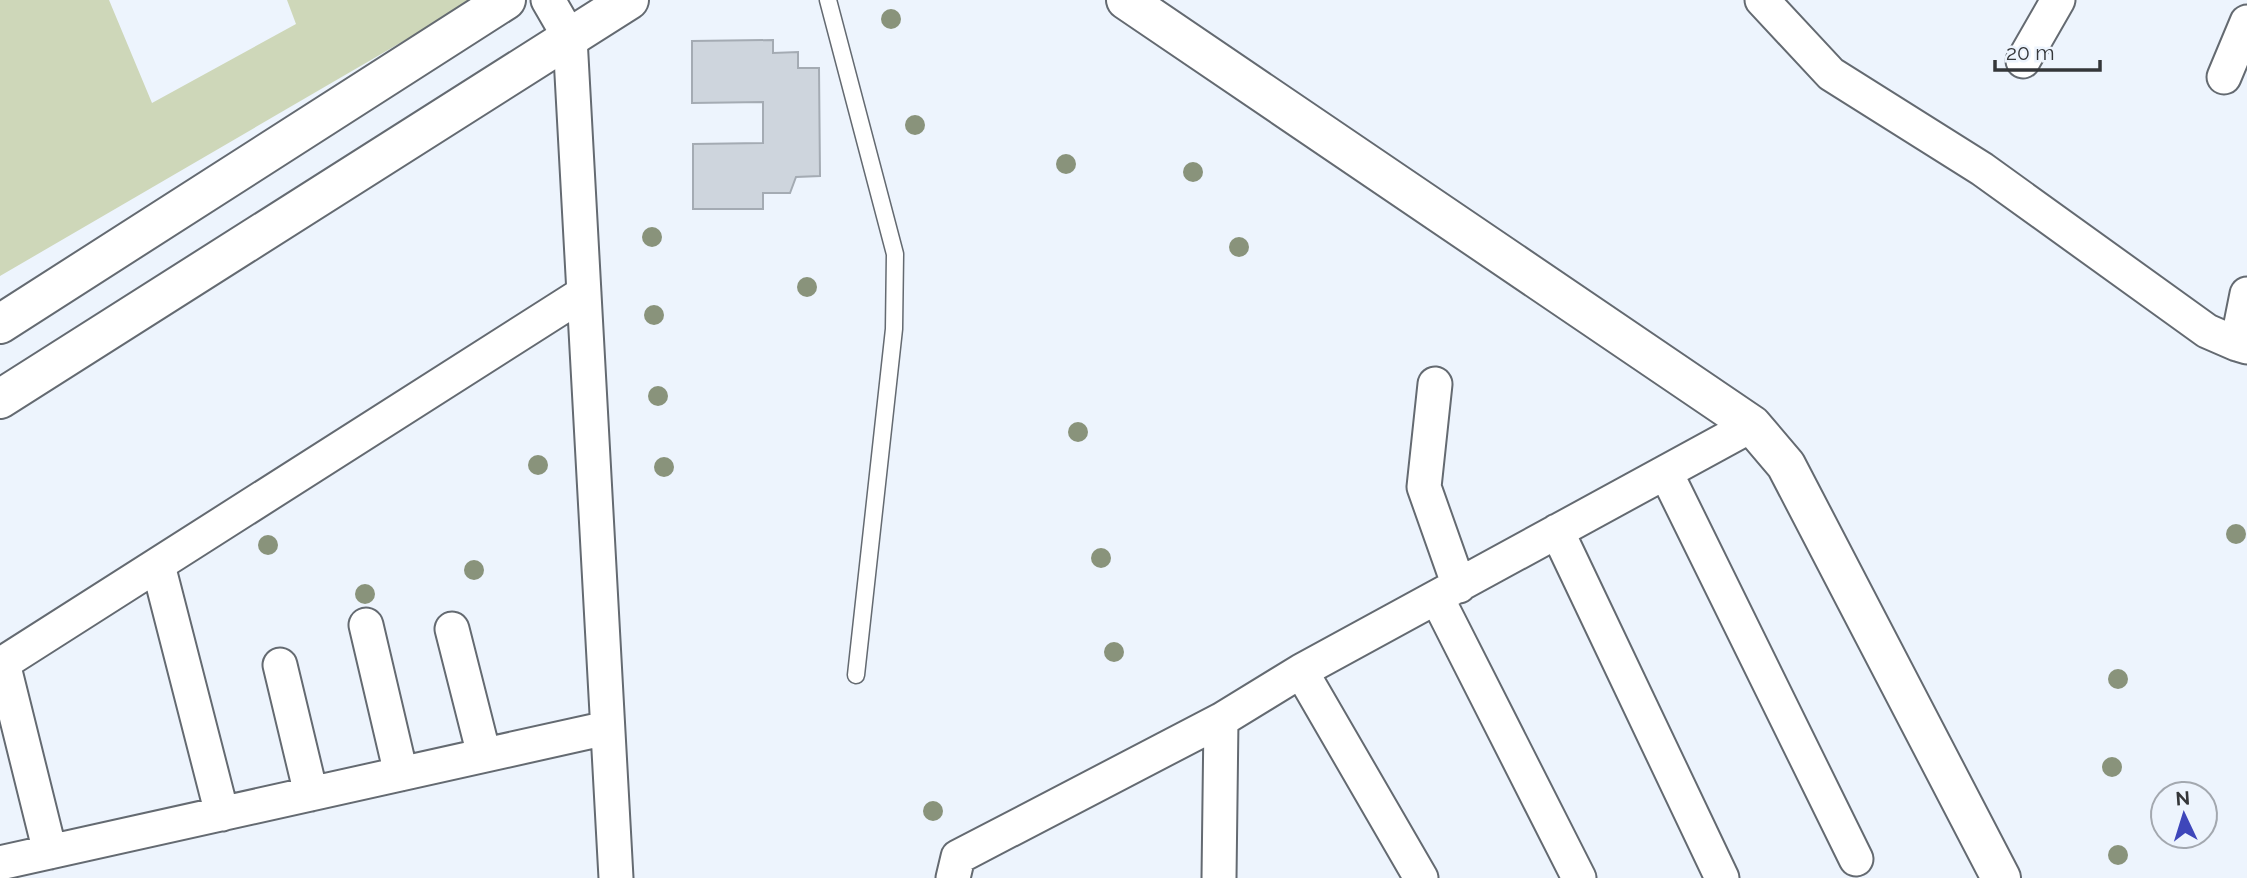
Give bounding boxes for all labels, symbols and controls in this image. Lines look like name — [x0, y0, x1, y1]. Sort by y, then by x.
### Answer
scale bar — [1995, 28, 2100, 72]
text: 20 m — [2006, 40, 2054, 65]
north arrow — [2149, 780, 2219, 850]
text: N — [2175, 787, 2191, 810]

